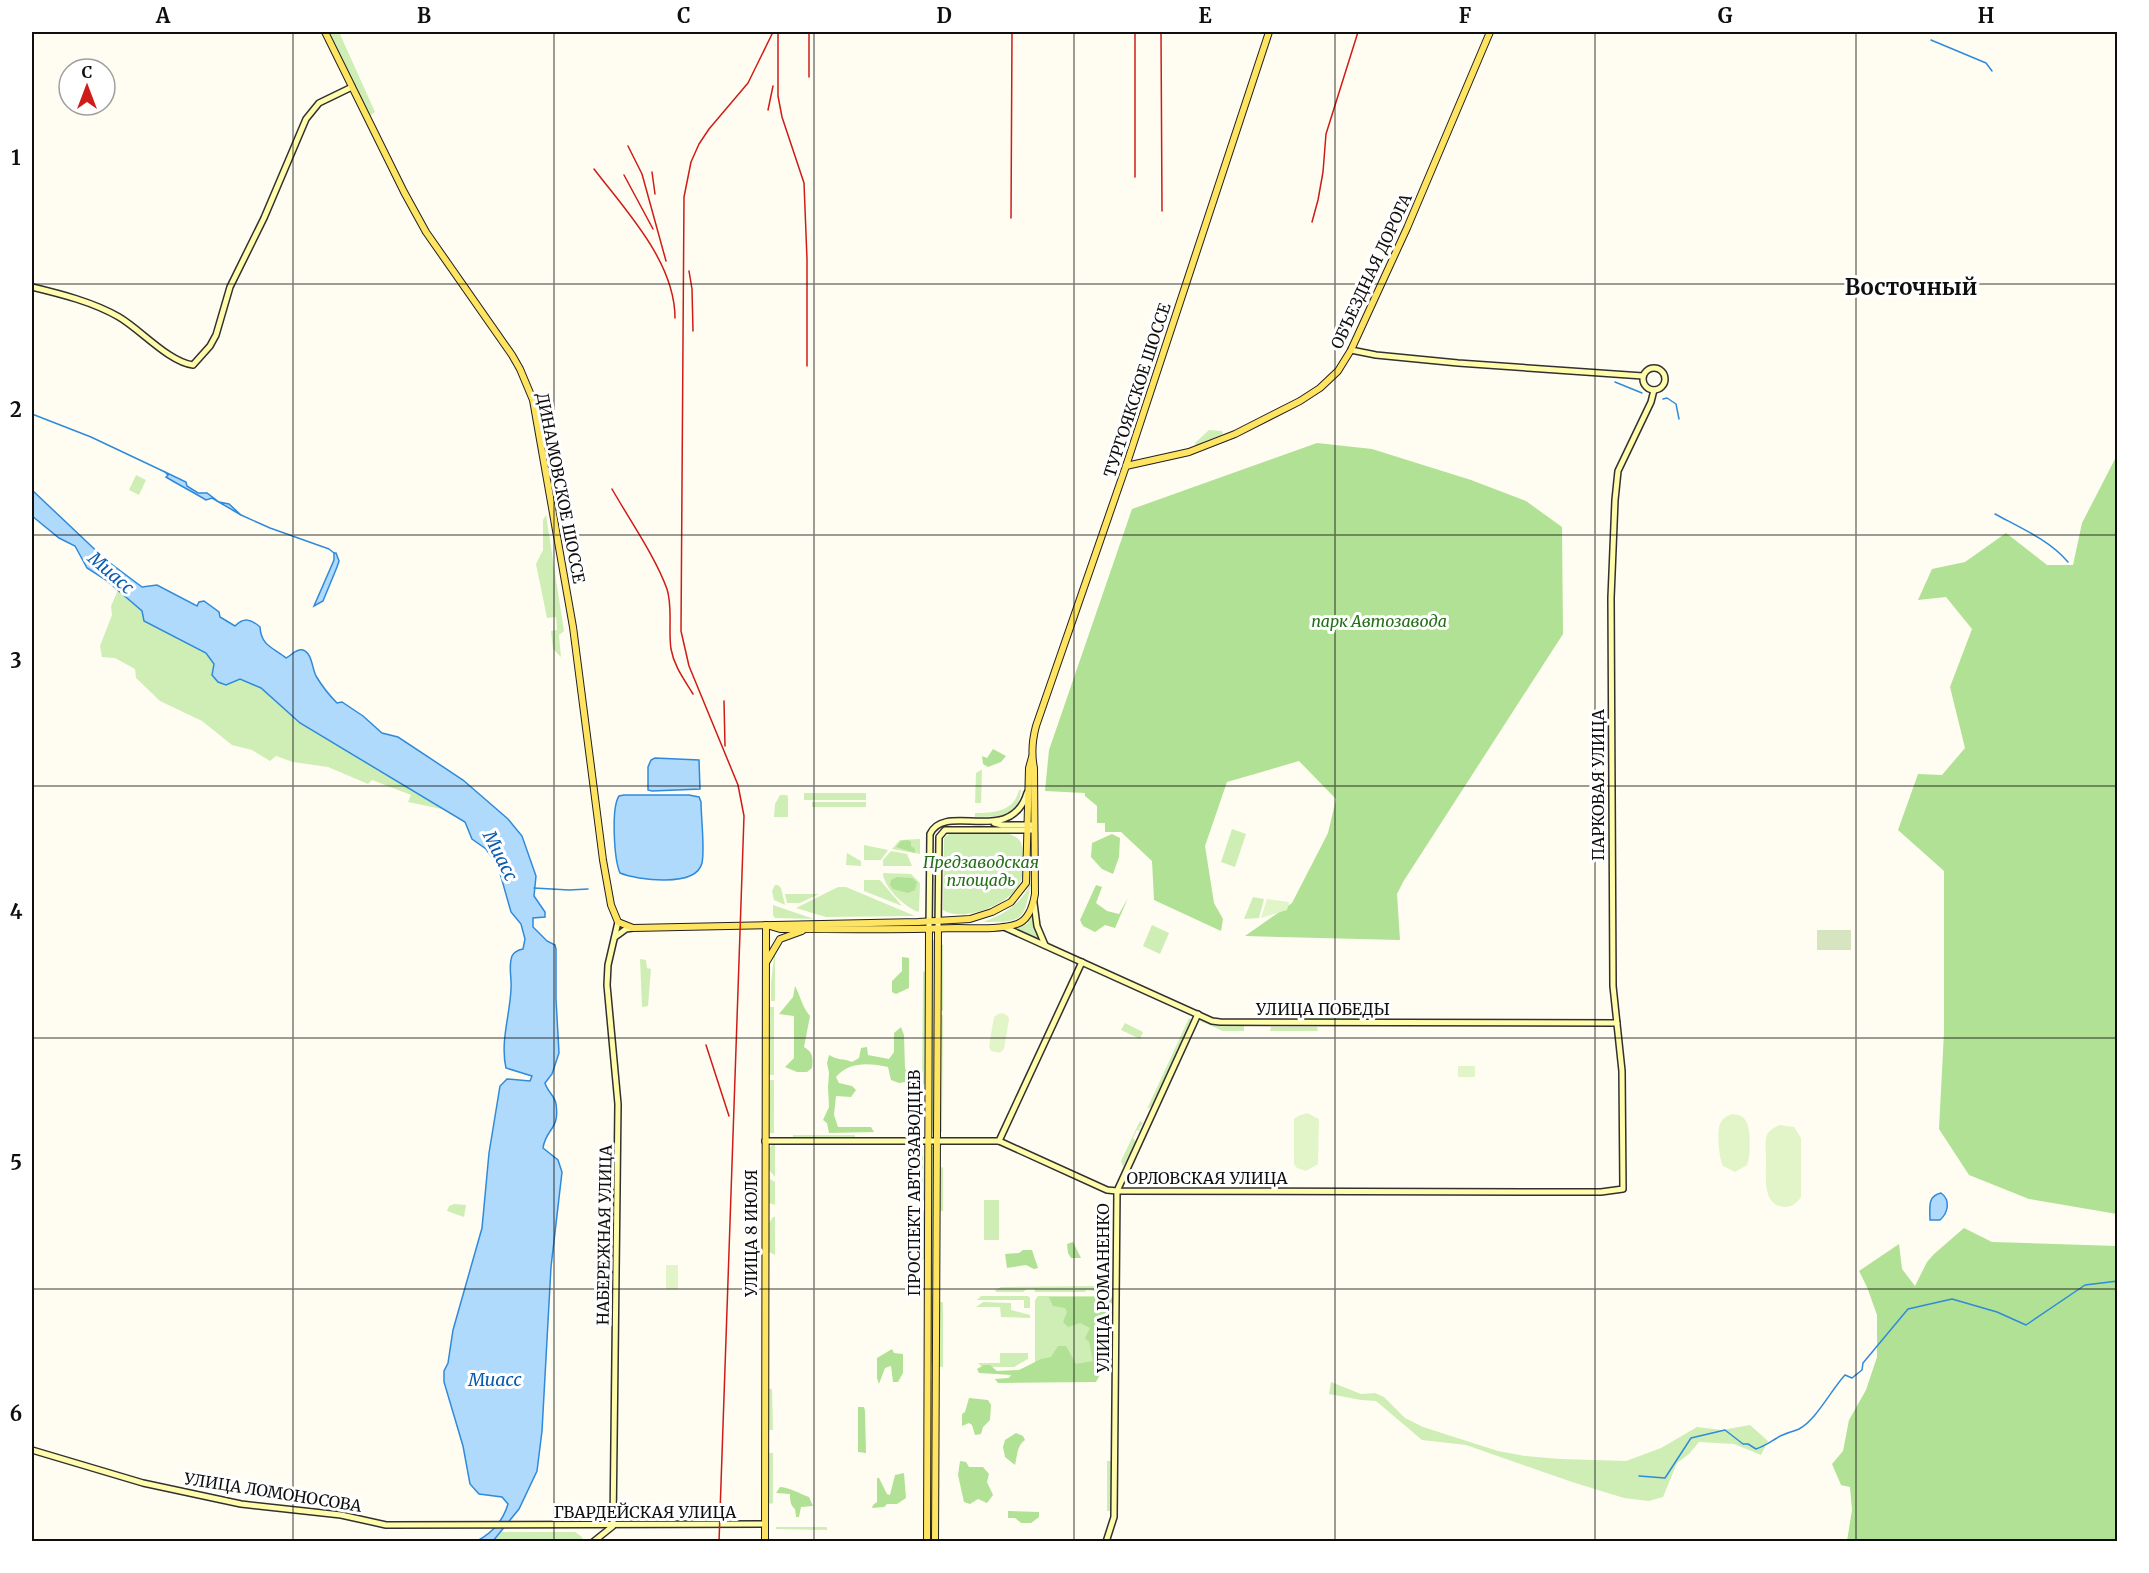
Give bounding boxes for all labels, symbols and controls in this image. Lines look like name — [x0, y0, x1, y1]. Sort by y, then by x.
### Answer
text: A — [155, 3, 171, 28]
text: B — [417, 3, 431, 28]
text: C — [677, 3, 691, 28]
text: D — [936, 3, 952, 28]
text: E — [1198, 3, 1212, 28]
text: F — [1459, 3, 1472, 28]
text: G — [1718, 3, 1733, 28]
text: H — [1978, 3, 1994, 28]
north arrow — [57, 57, 117, 117]
text: С — [82, 62, 92, 82]
text: 1 — [11, 145, 21, 170]
street label: ОБЪЕЗДНАЯ ДОРОГА — [1326, 190, 1416, 352]
district label: Восточный — [1845, 273, 1977, 301]
street label: ТУРГОЯКСКОЕ ШОССЕ — [1099, 300, 1175, 480]
street label: ДИНАМОВСКОЕ ШОССЕ — [533, 391, 589, 586]
text: 2 — [10, 397, 22, 422]
water label: Миасс — [83, 546, 139, 599]
park label: парк Автозавода — [1311, 611, 1447, 631]
text: 3 — [10, 648, 22, 673]
street label: ПАРКОВАЯ УЛИЦА — [1588, 708, 1608, 861]
water label: Миасс — [478, 826, 523, 885]
park label: Предзаводская площадь — [923, 852, 1039, 890]
text: 4 — [10, 899, 23, 924]
street label: УЛИЦА ПОБЕДЫ — [1255, 999, 1390, 1019]
street label: ПРОСПЕКТ АВТОЗАВОДЦЕВ — [904, 1069, 924, 1296]
street label: НАБЕРЕЖНАЯ УЛИЦА — [592, 1144, 616, 1325]
text: 5 — [10, 1150, 22, 1175]
street label: ОРЛОВСКАЯ УЛИЦА — [1126, 1168, 1288, 1188]
street label: УЛИЦА 8 ИЮЛЯ — [741, 1169, 761, 1298]
street label: УЛИЦА РОМАНЕНКО — [1093, 1203, 1113, 1374]
water label: Миасс — [467, 1368, 522, 1391]
text: 6 — [10, 1401, 22, 1426]
street label: УЛИЦА ЛОМОНОСОВА — [182, 1468, 364, 1516]
street label: ГВАРДЕЙСКАЯ УЛИЦА — [554, 1502, 737, 1522]

